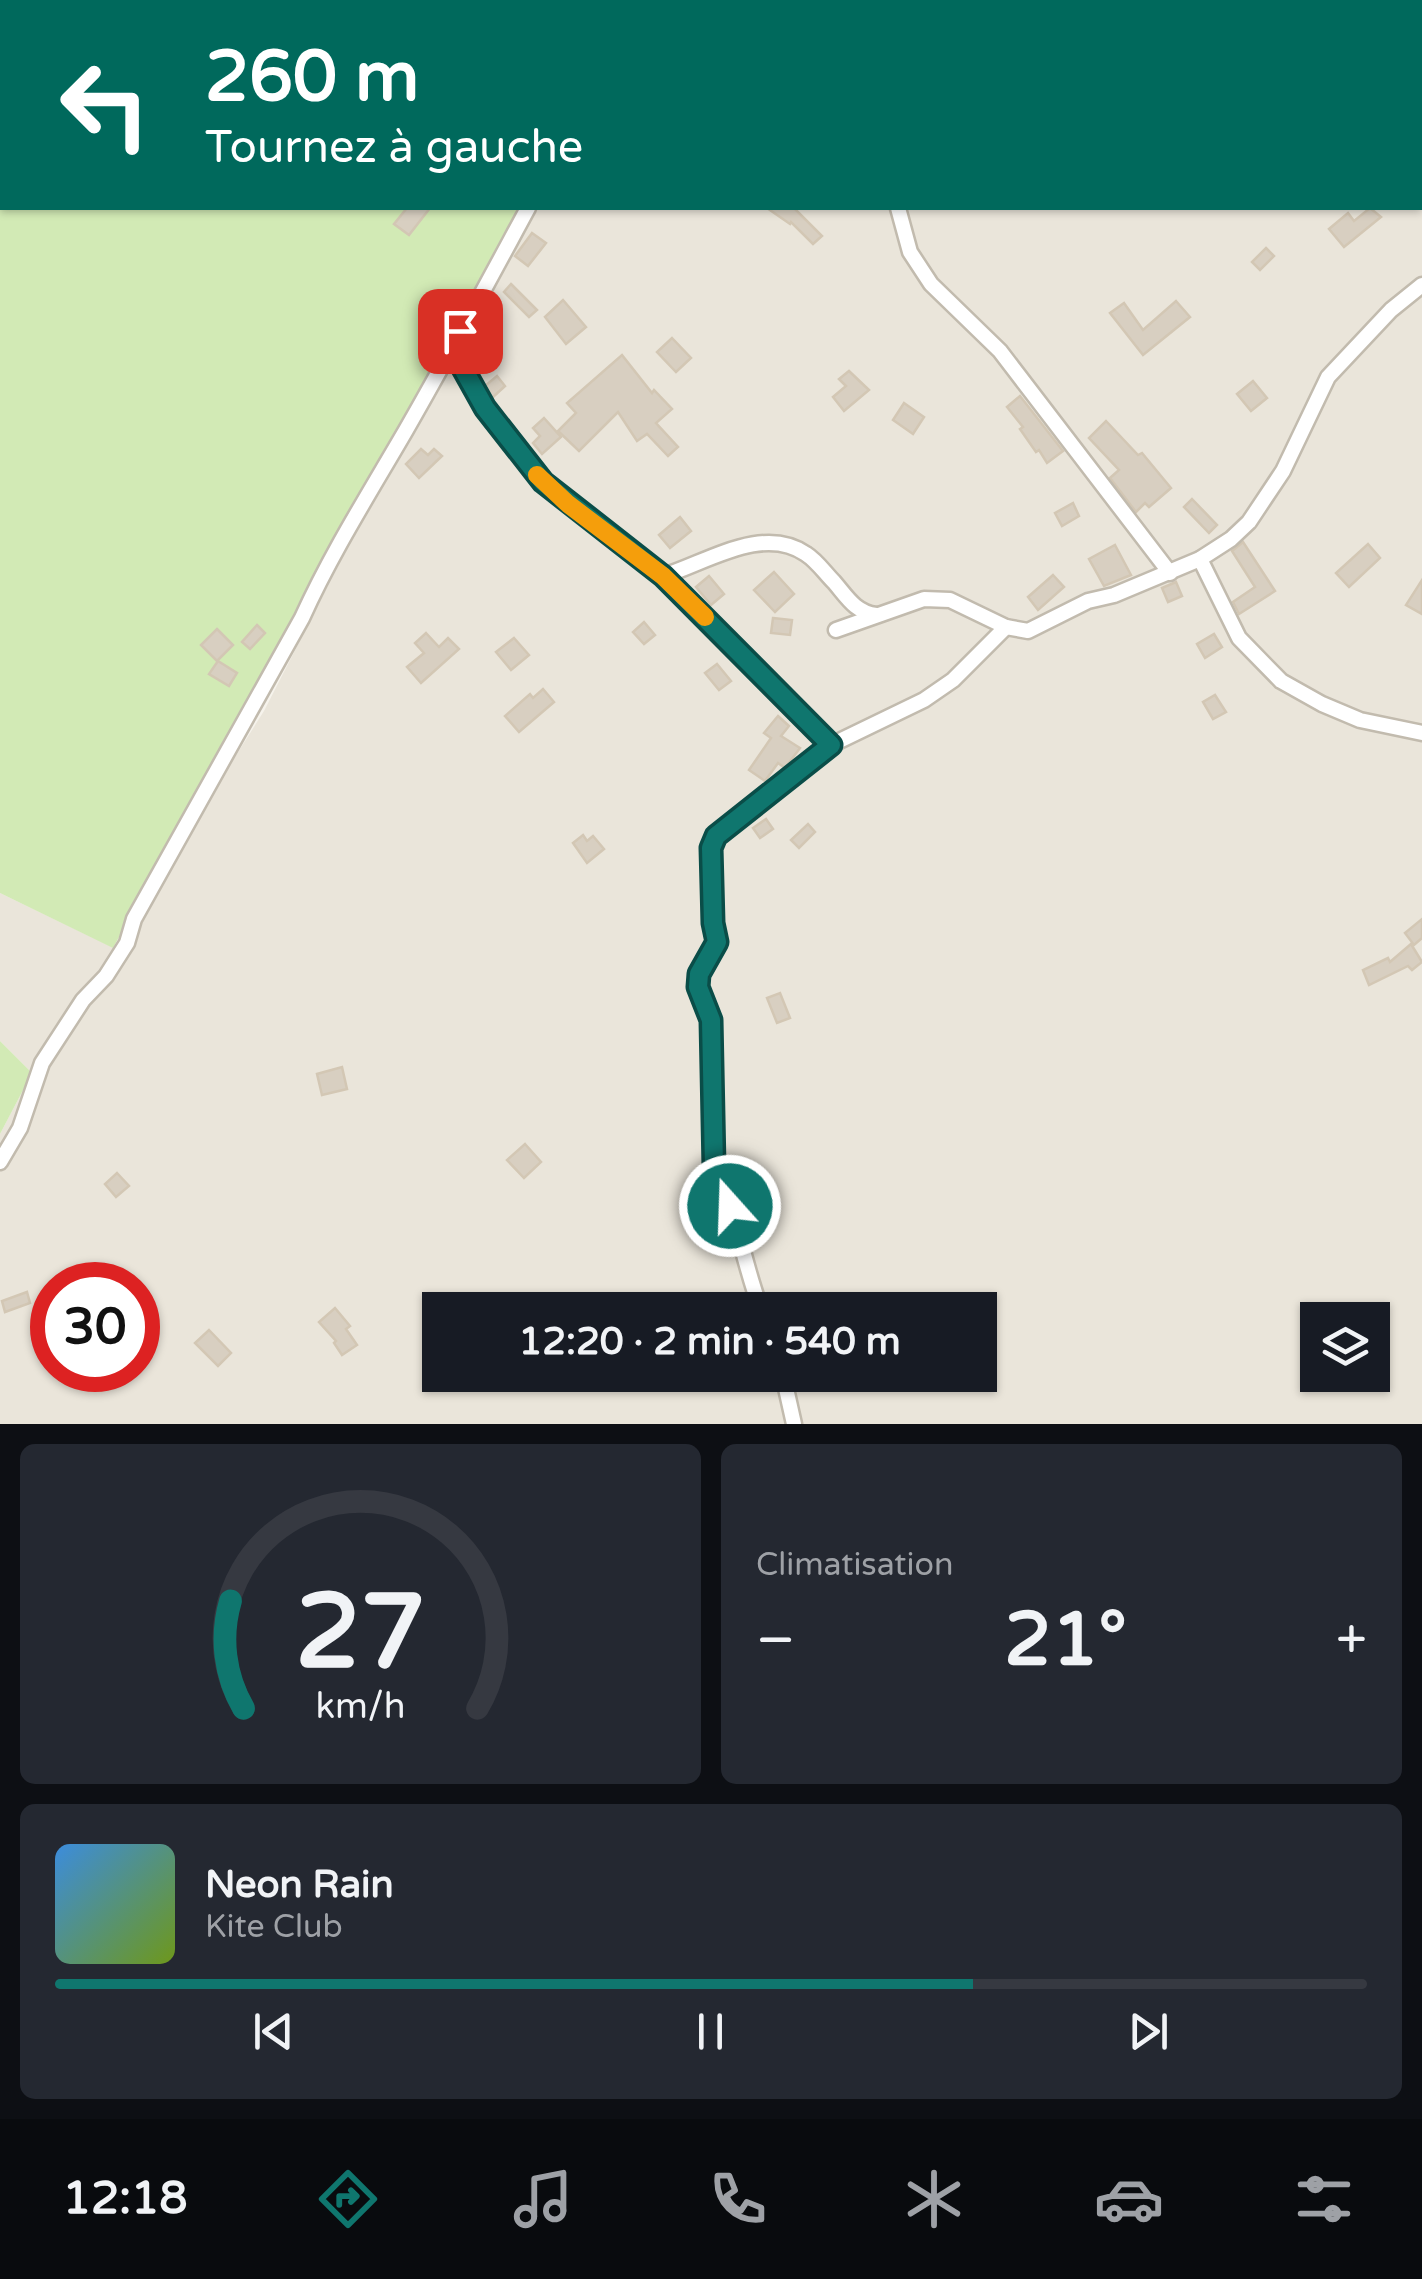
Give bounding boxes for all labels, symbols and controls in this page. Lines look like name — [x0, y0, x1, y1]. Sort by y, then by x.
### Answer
text: 260 m — [205, 36, 419, 120]
icon: left — [40, 40, 170, 170]
text: Tournez à gauche — [205, 121, 583, 175]
pin — [418, 289, 503, 374]
icon: arrive — [433, 304, 488, 359]
position arrow — [678, 1154, 782, 1258]
speed limit sign: 30 — [30, 1262, 160, 1392]
map controls — [1300, 1302, 1390, 1392]
button: layers — [1300, 1302, 1390, 1392]
text: 12:20 · 2 min · 540 m — [518, 1319, 901, 1365]
text: Climatisation — [756, 1546, 953, 1584]
text: 27 — [295, 1571, 426, 1696]
text: 21° — [1004, 1595, 1127, 1685]
text: − — [756, 1608, 795, 1674]
text: + — [1336, 1608, 1367, 1674]
text: km/h — [316, 1685, 405, 1728]
text: Neon Rain — [205, 1862, 394, 1908]
text: Kite Club — [205, 1908, 343, 1946]
icon: previous — [246, 2004, 301, 2059]
icon: pause — [683, 2004, 738, 2059]
icon: next — [1121, 2004, 1176, 2059]
icon: directions — [313, 2164, 383, 2234]
icon: music — [508, 2164, 578, 2234]
icon: phone — [703, 2164, 773, 2234]
icon: climate — [899, 2164, 969, 2234]
icon: car — [1094, 2164, 1164, 2234]
icon: filters — [1289, 2164, 1359, 2234]
text: 12:18 — [63, 2172, 187, 2226]

